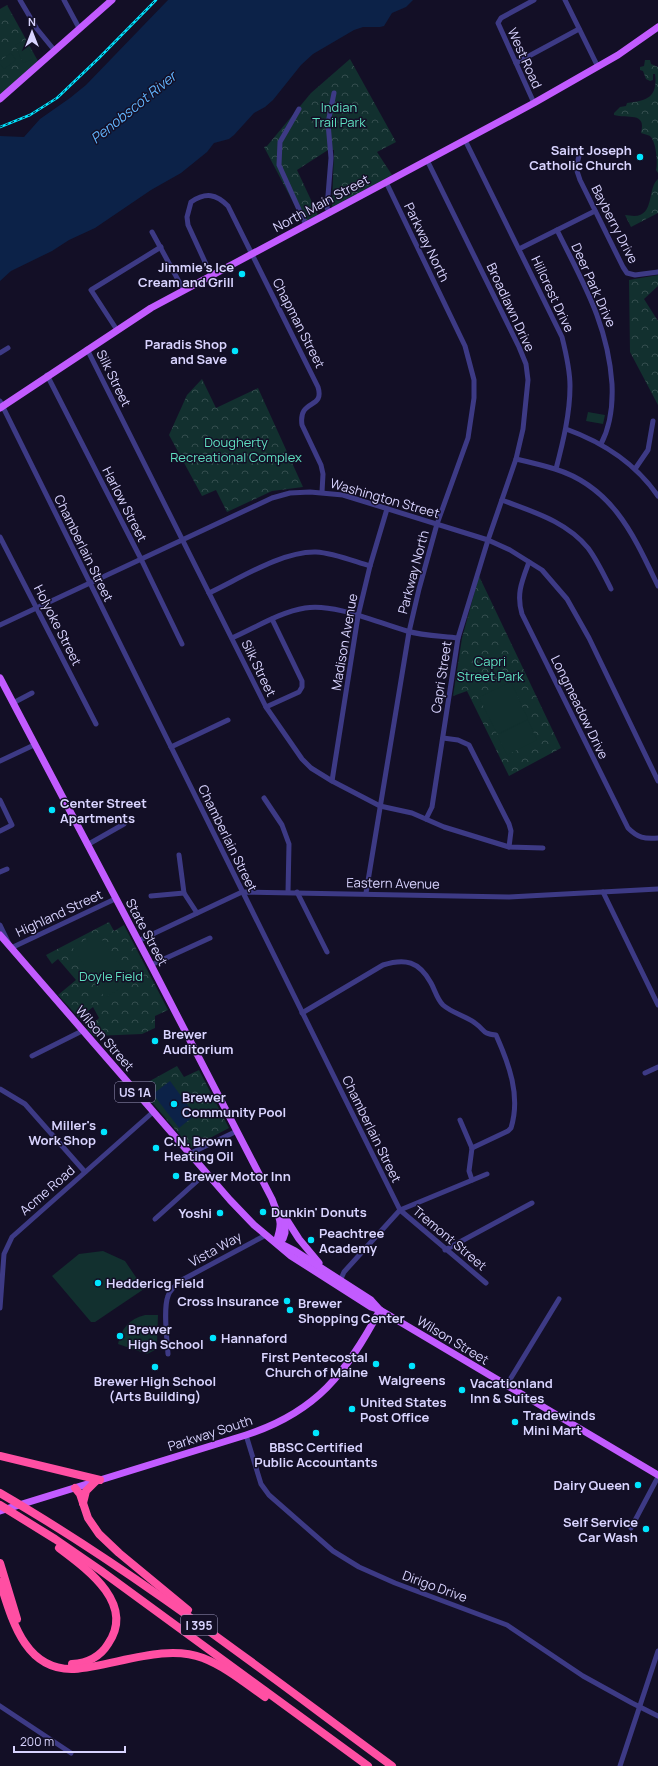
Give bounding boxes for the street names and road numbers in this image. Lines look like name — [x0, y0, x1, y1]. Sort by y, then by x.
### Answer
street label: West Road — [504, 25, 546, 91]
street label: North Main Street — [270, 170, 372, 236]
street label: Bayberry Drive — [587, 182, 643, 267]
street label: Parkway North — [400, 199, 454, 285]
street label: Deer Park Drive — [567, 240, 621, 330]
street label: Hillcrest Drive — [527, 253, 579, 335]
street label: Broadlawn Drive — [483, 260, 540, 355]
street label: Chapman Street — [269, 275, 329, 371]
street label: Silk Street — [92, 346, 136, 410]
street label: Harlow Street — [98, 463, 152, 545]
street label: Washington Street — [328, 474, 442, 522]
street label: Chamberlain Street — [50, 491, 118, 605]
street label: Parkway North — [393, 528, 433, 616]
street label: Holyoke Street — [30, 581, 86, 669]
street label: Madison Avenue — [327, 592, 361, 692]
street label: Silk Street — [237, 636, 281, 700]
street label: Capri Street — [426, 640, 456, 714]
street label: Longmeadow Drive — [547, 652, 613, 762]
street label: Chamberlain Street — [194, 781, 262, 895]
street label: Eastern Avenue — [346, 873, 440, 893]
street label: Highland Street — [13, 885, 105, 941]
street label: State Street — [122, 895, 172, 969]
street label: Wilson Street — [72, 1002, 138, 1074]
street label: Chamberlain Street — [338, 1072, 406, 1186]
road number: US 1A — [115, 1082, 155, 1102]
street label: Acme Road — [16, 1161, 78, 1219]
street label: Tremont Street — [409, 1202, 491, 1274]
street label: Vista Way — [185, 1227, 245, 1271]
street label: Wilson Street — [414, 1311, 492, 1369]
street label: Parkway South — [165, 1411, 255, 1455]
street label: Dirigo Drive — [400, 1566, 470, 1606]
road number: I 395 — [181, 1615, 217, 1635]

